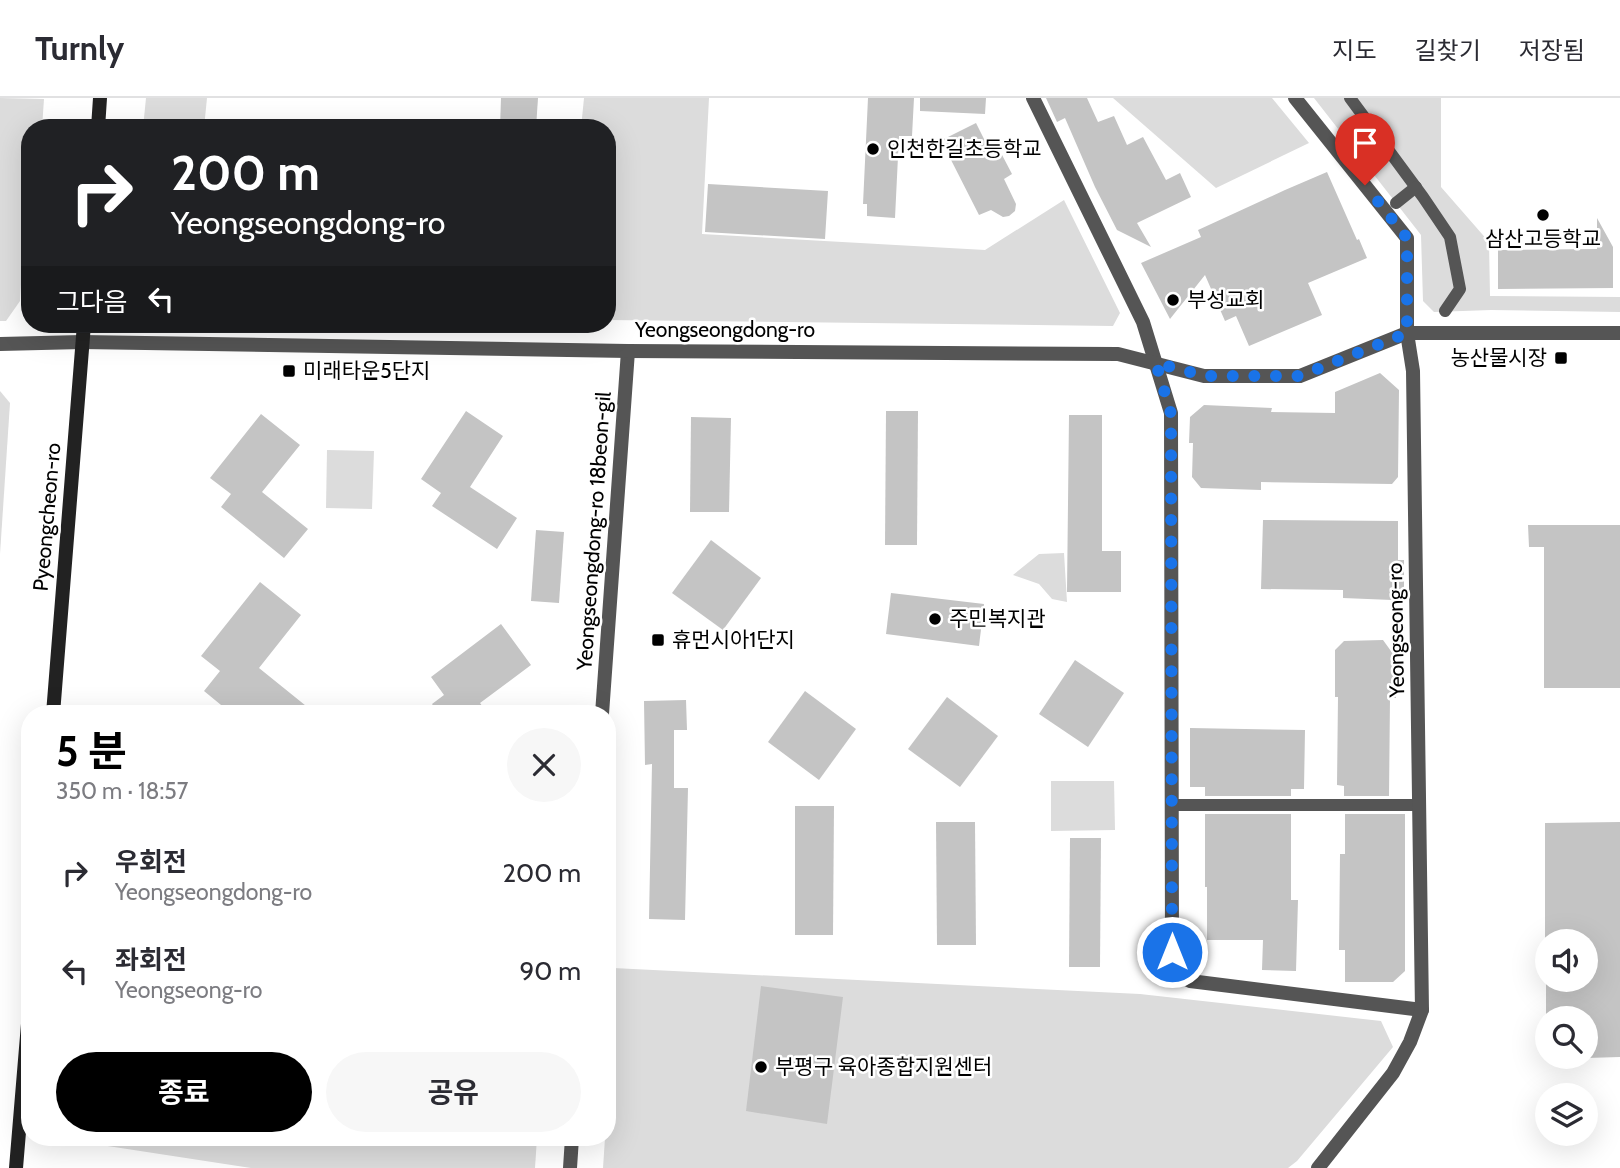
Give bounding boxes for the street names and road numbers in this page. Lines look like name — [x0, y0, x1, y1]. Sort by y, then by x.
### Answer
street label: Yeongseongdong-ro — [634, 317, 815, 342]
street label: Yeongseongdong-ro 18beon-gil — [571, 391, 616, 672]
street label: Pyeongcheon-ro — [28, 442, 65, 592]
street label: Yeongseong-ro — [1382, 562, 1409, 699]

